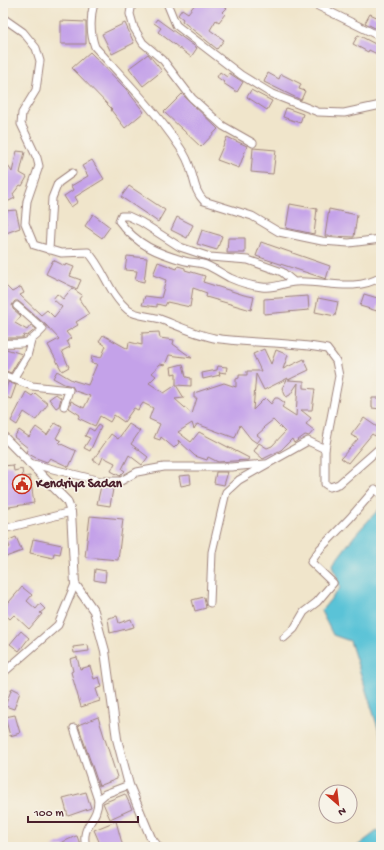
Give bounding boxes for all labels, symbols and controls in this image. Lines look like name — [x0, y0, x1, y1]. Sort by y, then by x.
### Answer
public building icon: Kendriya Sadan — [11, 473, 33, 495]
place label: Kendriya Sadan — [35, 477, 123, 492]
north arrow — [318, 784, 358, 824]
scale bar — [28, 798, 138, 824]
text: N — [336, 804, 348, 818]
text: 100 m — [33, 807, 64, 821]

